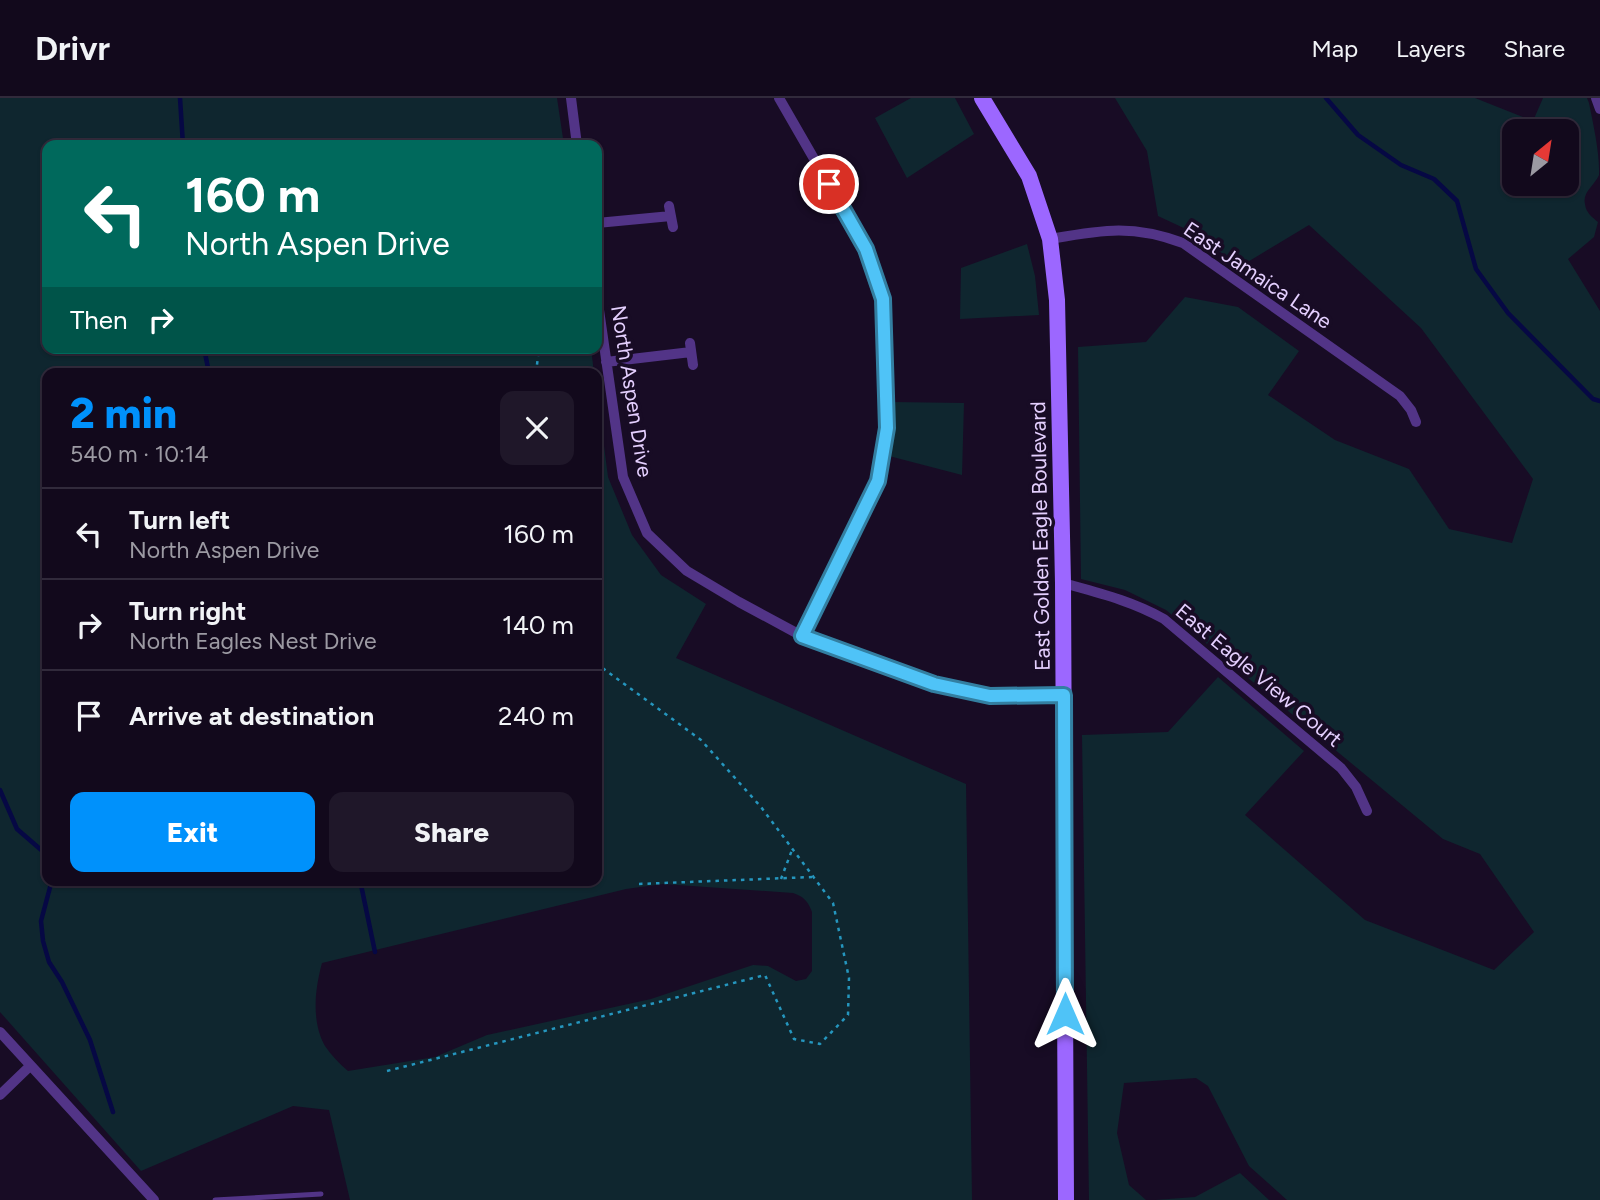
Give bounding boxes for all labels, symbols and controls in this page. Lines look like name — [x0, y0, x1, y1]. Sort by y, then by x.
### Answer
text: Drivr — [35, 29, 110, 68]
text: Map — [1311, 34, 1358, 63]
text: Layers — [1396, 34, 1465, 63]
text: Share — [1503, 34, 1565, 63]
north arrow — [1502, 119, 1578, 196]
map controls — [1502, 119, 1579, 196]
pin — [799, 154, 859, 214]
text: 160 m — [185, 165, 320, 224]
icon: arrive — [810, 165, 848, 203]
icon: left — [70, 168, 161, 259]
street label: East Jamaica Lane — [1179, 216, 1337, 334]
text: North Aspen Drive — [185, 225, 450, 263]
icon: right — [142, 301, 180, 339]
street label: North Aspen Drive — [606, 303, 658, 479]
text: Then — [70, 304, 128, 336]
text: 2 min — [70, 388, 177, 439]
button: close — [500, 391, 574, 465]
street label: East Golden Eagle Boulevard — [1025, 401, 1055, 671]
text: 540 m · 10:14 — [70, 440, 209, 468]
text: Turn left — [129, 504, 230, 536]
icon: left — [70, 515, 108, 553]
text: 160 m — [503, 518, 574, 550]
text: North Aspen Drive — [129, 536, 319, 564]
text: Turn right — [129, 595, 246, 627]
street label: East Eagle View Court — [1171, 598, 1347, 752]
icon: right — [70, 606, 108, 644]
text: 140 m — [502, 609, 574, 641]
text: North Eagles Nest Drive — [129, 627, 377, 655]
icon: arrive — [70, 697, 108, 735]
text: Arrive at destination — [129, 700, 374, 732]
text: 240 m — [498, 700, 574, 732]
button: Exit — [70, 792, 315, 872]
button: Share — [329, 792, 574, 872]
position arrow — [1028, 977, 1102, 1051]

